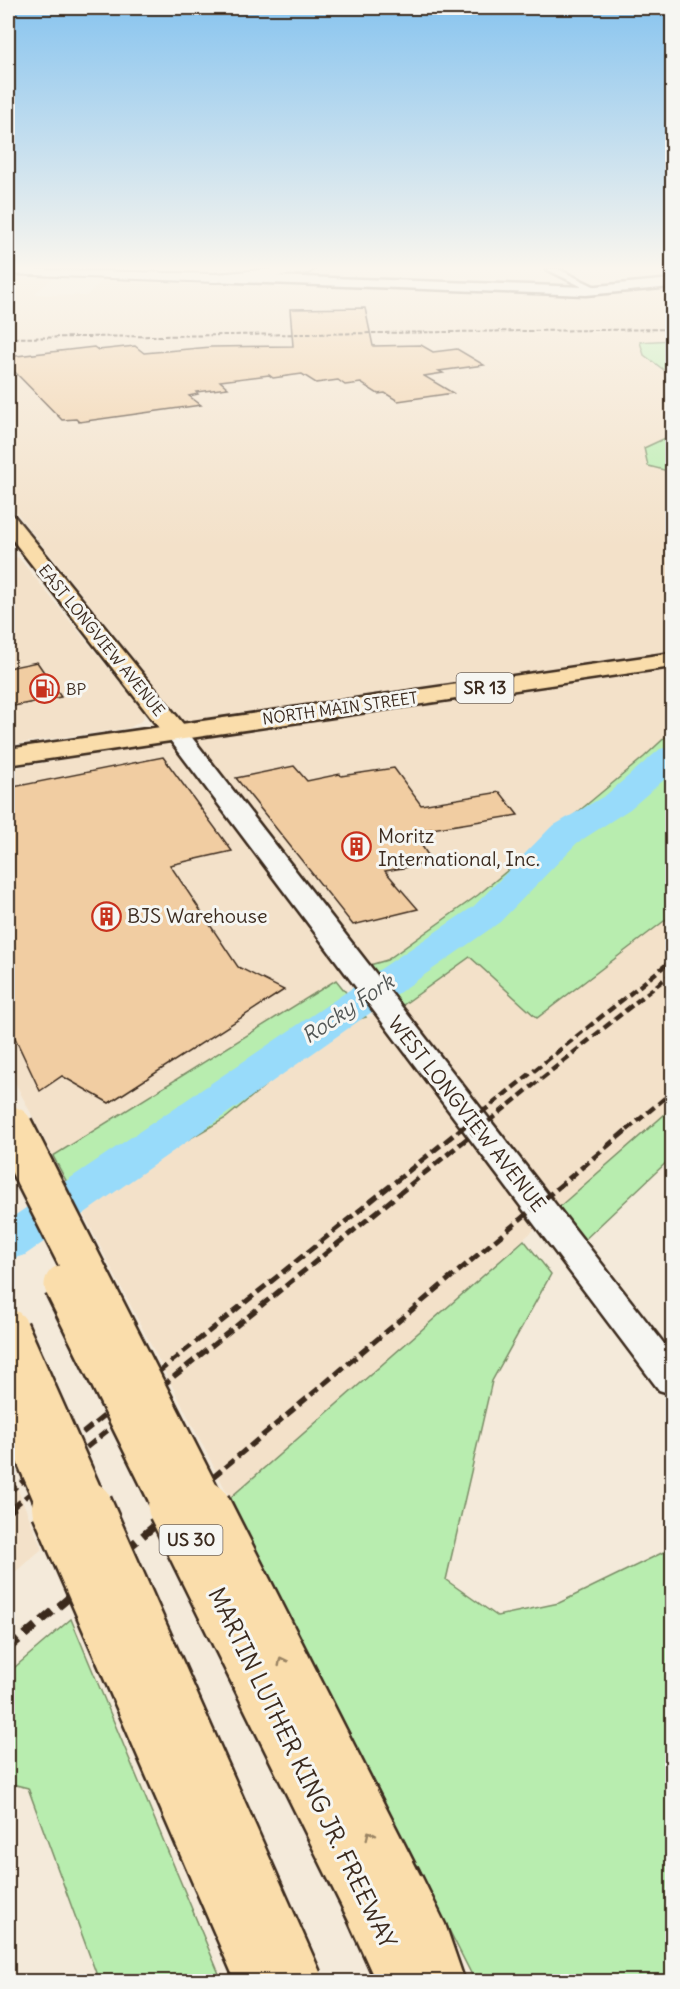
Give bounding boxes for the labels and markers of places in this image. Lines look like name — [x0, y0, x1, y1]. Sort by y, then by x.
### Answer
fuel station icon: BP — [29, 673, 61, 705]
place label: BP — [66, 679, 86, 699]
place label: Moritz International, Inc. — [378, 823, 540, 871]
building icon: Moritz International, Inc. — [341, 831, 373, 863]
building icon: BJS Warehouse — [90, 900, 122, 932]
place label: BJS Warehouse — [127, 903, 268, 928]

